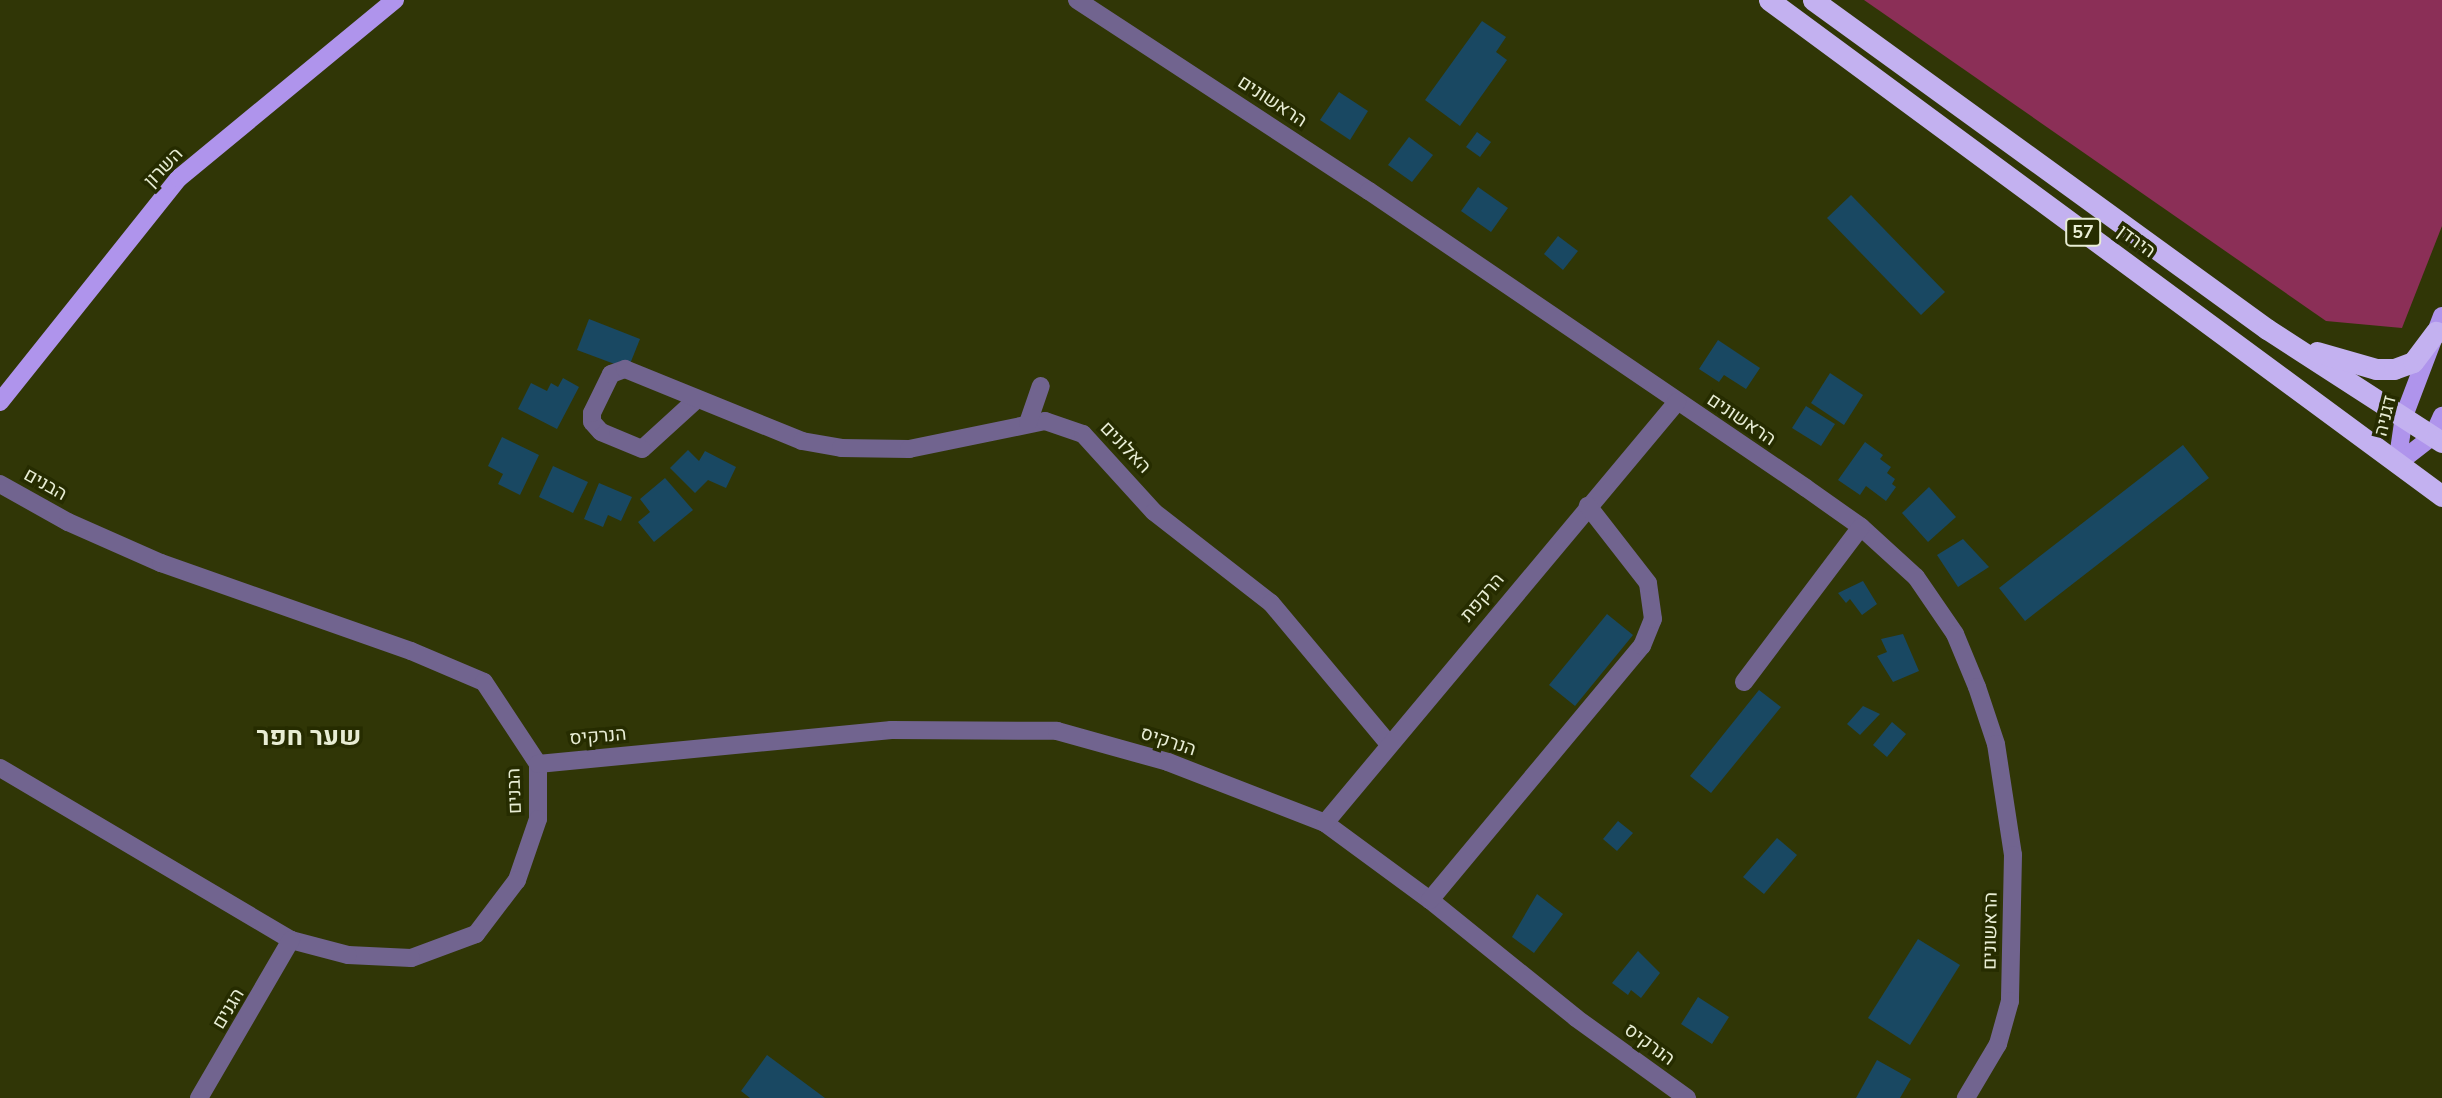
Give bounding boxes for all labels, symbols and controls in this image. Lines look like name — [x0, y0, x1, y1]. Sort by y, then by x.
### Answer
street label: הראשונים — [1233, 71, 1311, 133]
street label: השרון — [140, 143, 188, 193]
road number: 57 — [2064, 218, 2102, 246]
street label: הירדן — [2112, 221, 2160, 263]
street label: הראשונים — [1702, 389, 1780, 451]
street label: דגניה — [2370, 393, 2402, 439]
street label: האלונים — [1095, 417, 1155, 479]
street label: הבנים — [19, 464, 71, 506]
street label: הרקפת — [1456, 569, 1510, 627]
district label: שער חפר — [257, 721, 361, 753]
street label: הנרקיס — [1137, 722, 1199, 762]
street label: הנרקיס — [569, 723, 627, 751]
street label: הבנים — [503, 768, 527, 814]
street label: הראשונים — [1979, 892, 2003, 970]
street label: הגנים — [208, 985, 250, 1033]
street label: הנרקיס — [1619, 1019, 1679, 1071]

